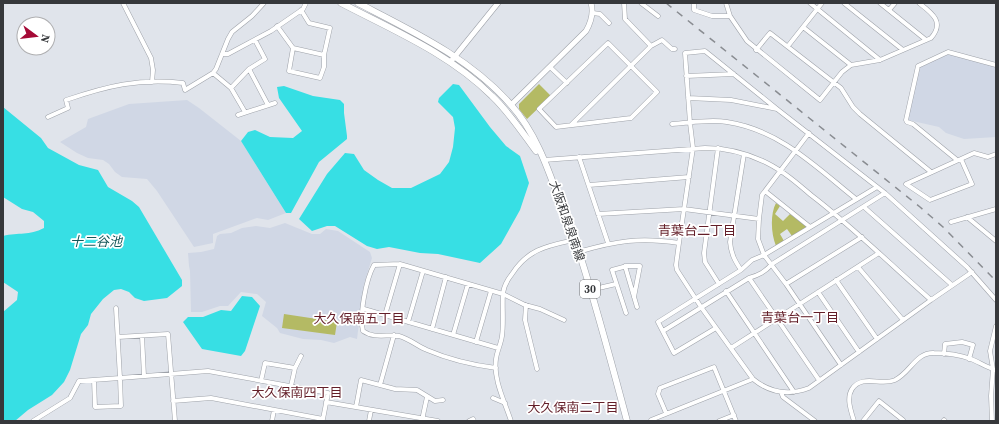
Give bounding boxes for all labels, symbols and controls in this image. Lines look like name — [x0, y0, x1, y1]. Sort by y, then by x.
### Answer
north arrow — [16, 16, 56, 56]
text: N — [37, 33, 53, 44]
street label: 大阪和泉泉南線 — [546, 179, 588, 263]
district label: 青葉台二丁目 — [658, 222, 736, 239]
water label: 十二谷池 — [70, 233, 124, 250]
road number: 30 — [580, 280, 600, 298]
district label: 青葉台一丁目 — [761, 309, 839, 326]
district label: 大久保南五丁目 — [313, 310, 405, 327]
district label: 大久保南四丁目 — [251, 384, 343, 401]
district label: 大久保南二丁目 — [527, 399, 619, 416]

